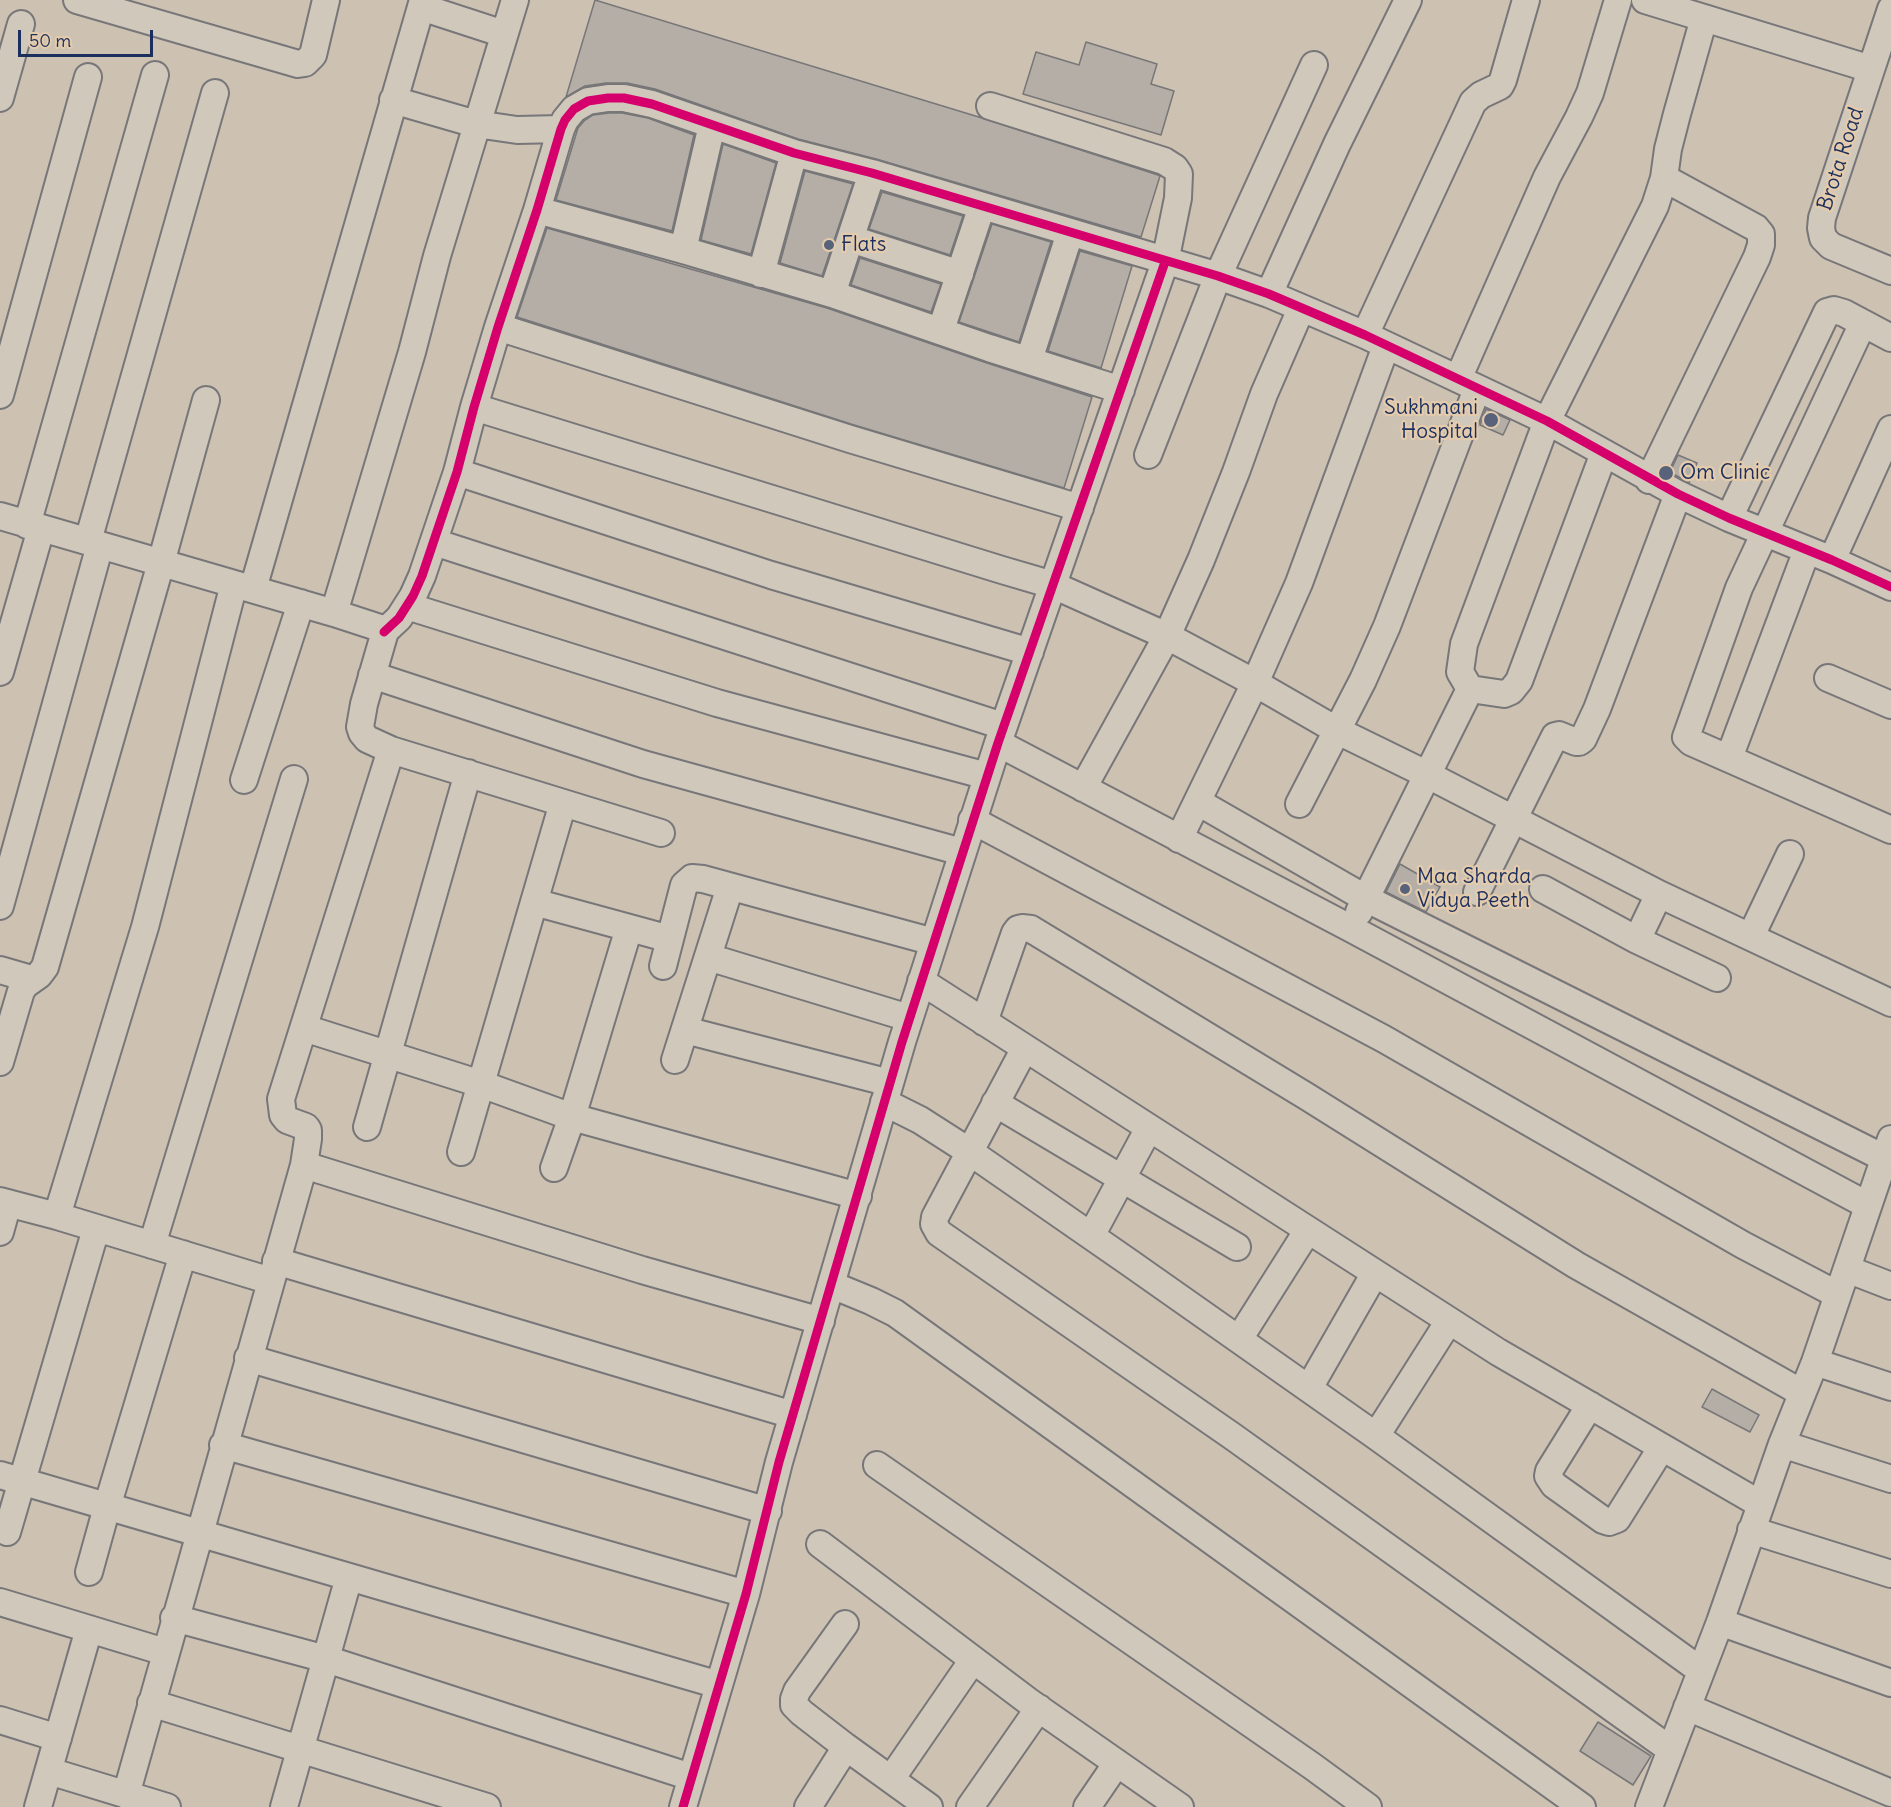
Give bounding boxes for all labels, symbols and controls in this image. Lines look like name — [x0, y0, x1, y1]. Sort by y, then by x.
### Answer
scale bar — [21, 18, 156, 56]
text: 50 m — [29, 29, 71, 52]
street label: Brota Road — [1812, 104, 1870, 214]
place label: Flats — [841, 232, 886, 258]
marker: Flats — [822, 238, 836, 252]
place label: Sukhmani Hospital — [1384, 395, 1478, 445]
marker: Sukhmani Hospital — [1482, 411, 1500, 429]
place label: Om Clinic — [1680, 460, 1770, 486]
marker: Om Clinic — [1657, 464, 1675, 482]
place label: Maa Sharda Vidya Peeth — [1417, 864, 1531, 914]
marker: Maa Sharda Vidya Peeth — [1398, 882, 1412, 896]

